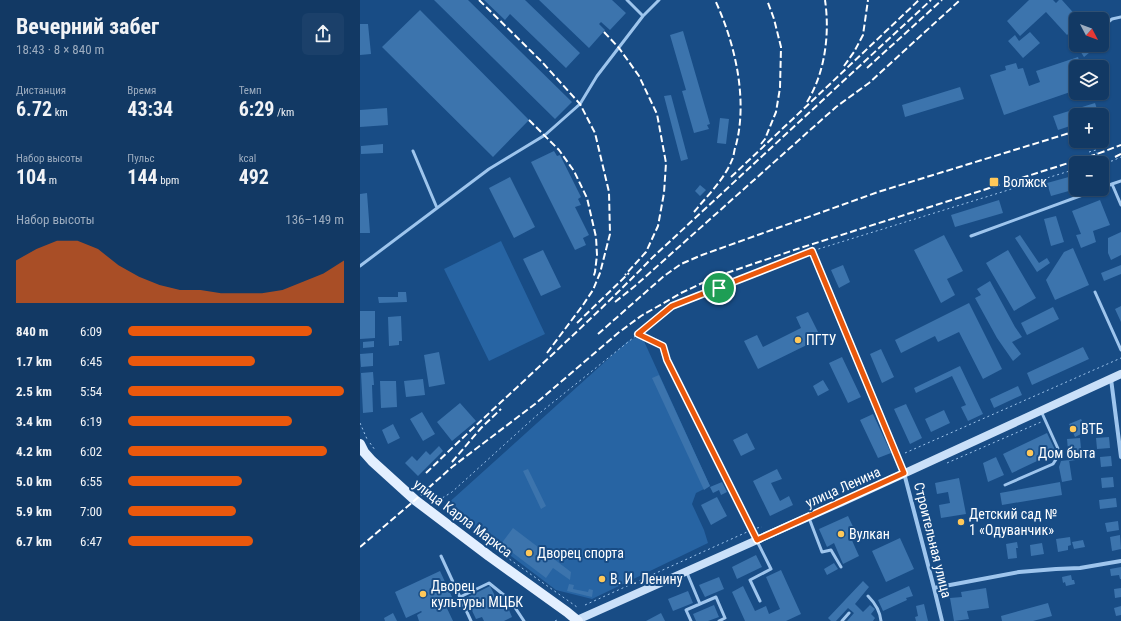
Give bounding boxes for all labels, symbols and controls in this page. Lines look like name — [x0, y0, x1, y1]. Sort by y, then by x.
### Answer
north arrow — [1069, 12, 1109, 52]
map controls — [1069, 12, 1109, 196]
button: share — [302, 13, 344, 55]
text: Вечерний забег — [16, 14, 159, 39]
text: 18:43 · 8 × 840 m — [16, 42, 104, 57]
button: layers — [1069, 60, 1109, 100]
text: Дистанция — [16, 84, 66, 97]
text: Время — [127, 84, 156, 97]
text: Темп — [239, 84, 262, 97]
text: 6.72 — [16, 97, 52, 121]
text: 43:34 — [127, 97, 173, 121]
text: 6:29 — [239, 97, 274, 121]
text: km — [52, 106, 68, 119]
text: /km — [274, 106, 294, 119]
button: + — [1069, 108, 1109, 148]
text: Набор высоты — [16, 152, 83, 165]
text: Пульс — [127, 152, 154, 165]
text: kcal — [239, 152, 256, 165]
button: − — [1069, 156, 1109, 196]
text: 104 — [16, 165, 46, 189]
text: 144 — [127, 165, 158, 189]
text: 492 — [239, 165, 269, 189]
text: m — [46, 174, 57, 187]
text: bpm — [158, 174, 179, 187]
place label: Волжск — [1003, 174, 1047, 190]
marker: Волжск — [988, 176, 1000, 188]
text: Набор высоты — [16, 212, 95, 227]
text: 136–149 m — [285, 212, 344, 227]
pin — [702, 271, 736, 305]
icon: arrive — [708, 277, 730, 299]
text: 840 m — [16, 324, 48, 339]
text: 6:09 — [80, 324, 102, 339]
place label: ПГТУ — [806, 332, 837, 348]
marker: ПГТУ — [793, 335, 803, 345]
text: 1.7 km — [16, 354, 52, 369]
text: 6:45 — [80, 354, 102, 369]
text: 2.5 km — [16, 384, 52, 399]
text: 5:54 — [80, 384, 102, 399]
text: 3.4 km — [16, 414, 52, 429]
text: 6:19 — [80, 414, 102, 429]
place label: ВТБ — [1081, 421, 1104, 437]
marker: ВТБ — [1068, 424, 1078, 434]
text: 4.2 km — [16, 444, 52, 459]
text: 6:02 — [80, 444, 102, 459]
place label: Дом быта — [1038, 445, 1095, 461]
marker: Дом быта — [1025, 448, 1035, 458]
street label: улица Ленина — [803, 463, 883, 511]
text: 5.0 km — [16, 474, 52, 489]
text: 6:55 — [80, 474, 102, 489]
street label: улица Карла Маркса — [410, 476, 516, 560]
street label: Строительная улица — [911, 481, 955, 599]
text: 5.9 km — [16, 504, 52, 519]
text: 7:00 — [80, 504, 102, 519]
place label: Детский сад № 1 «Одуванчик» — [969, 506, 1057, 538]
marker: Детский сад № 1 «Одуванчик» — [956, 517, 966, 527]
place label: Вулкан — [849, 526, 890, 542]
marker: Вулкан — [836, 529, 846, 539]
text: 6.7 km — [16, 534, 52, 549]
text: 6:47 — [80, 534, 102, 549]
place label: Дворец спорта — [537, 545, 624, 561]
marker: Дворец спорта — [524, 548, 534, 558]
place label: В. И. Ленину — [610, 571, 683, 587]
marker: В. И. Ленину — [597, 574, 607, 584]
place label: Дворец культуры МЦБК — [431, 578, 523, 610]
marker: Дворец культуры МЦБК — [418, 589, 428, 599]

